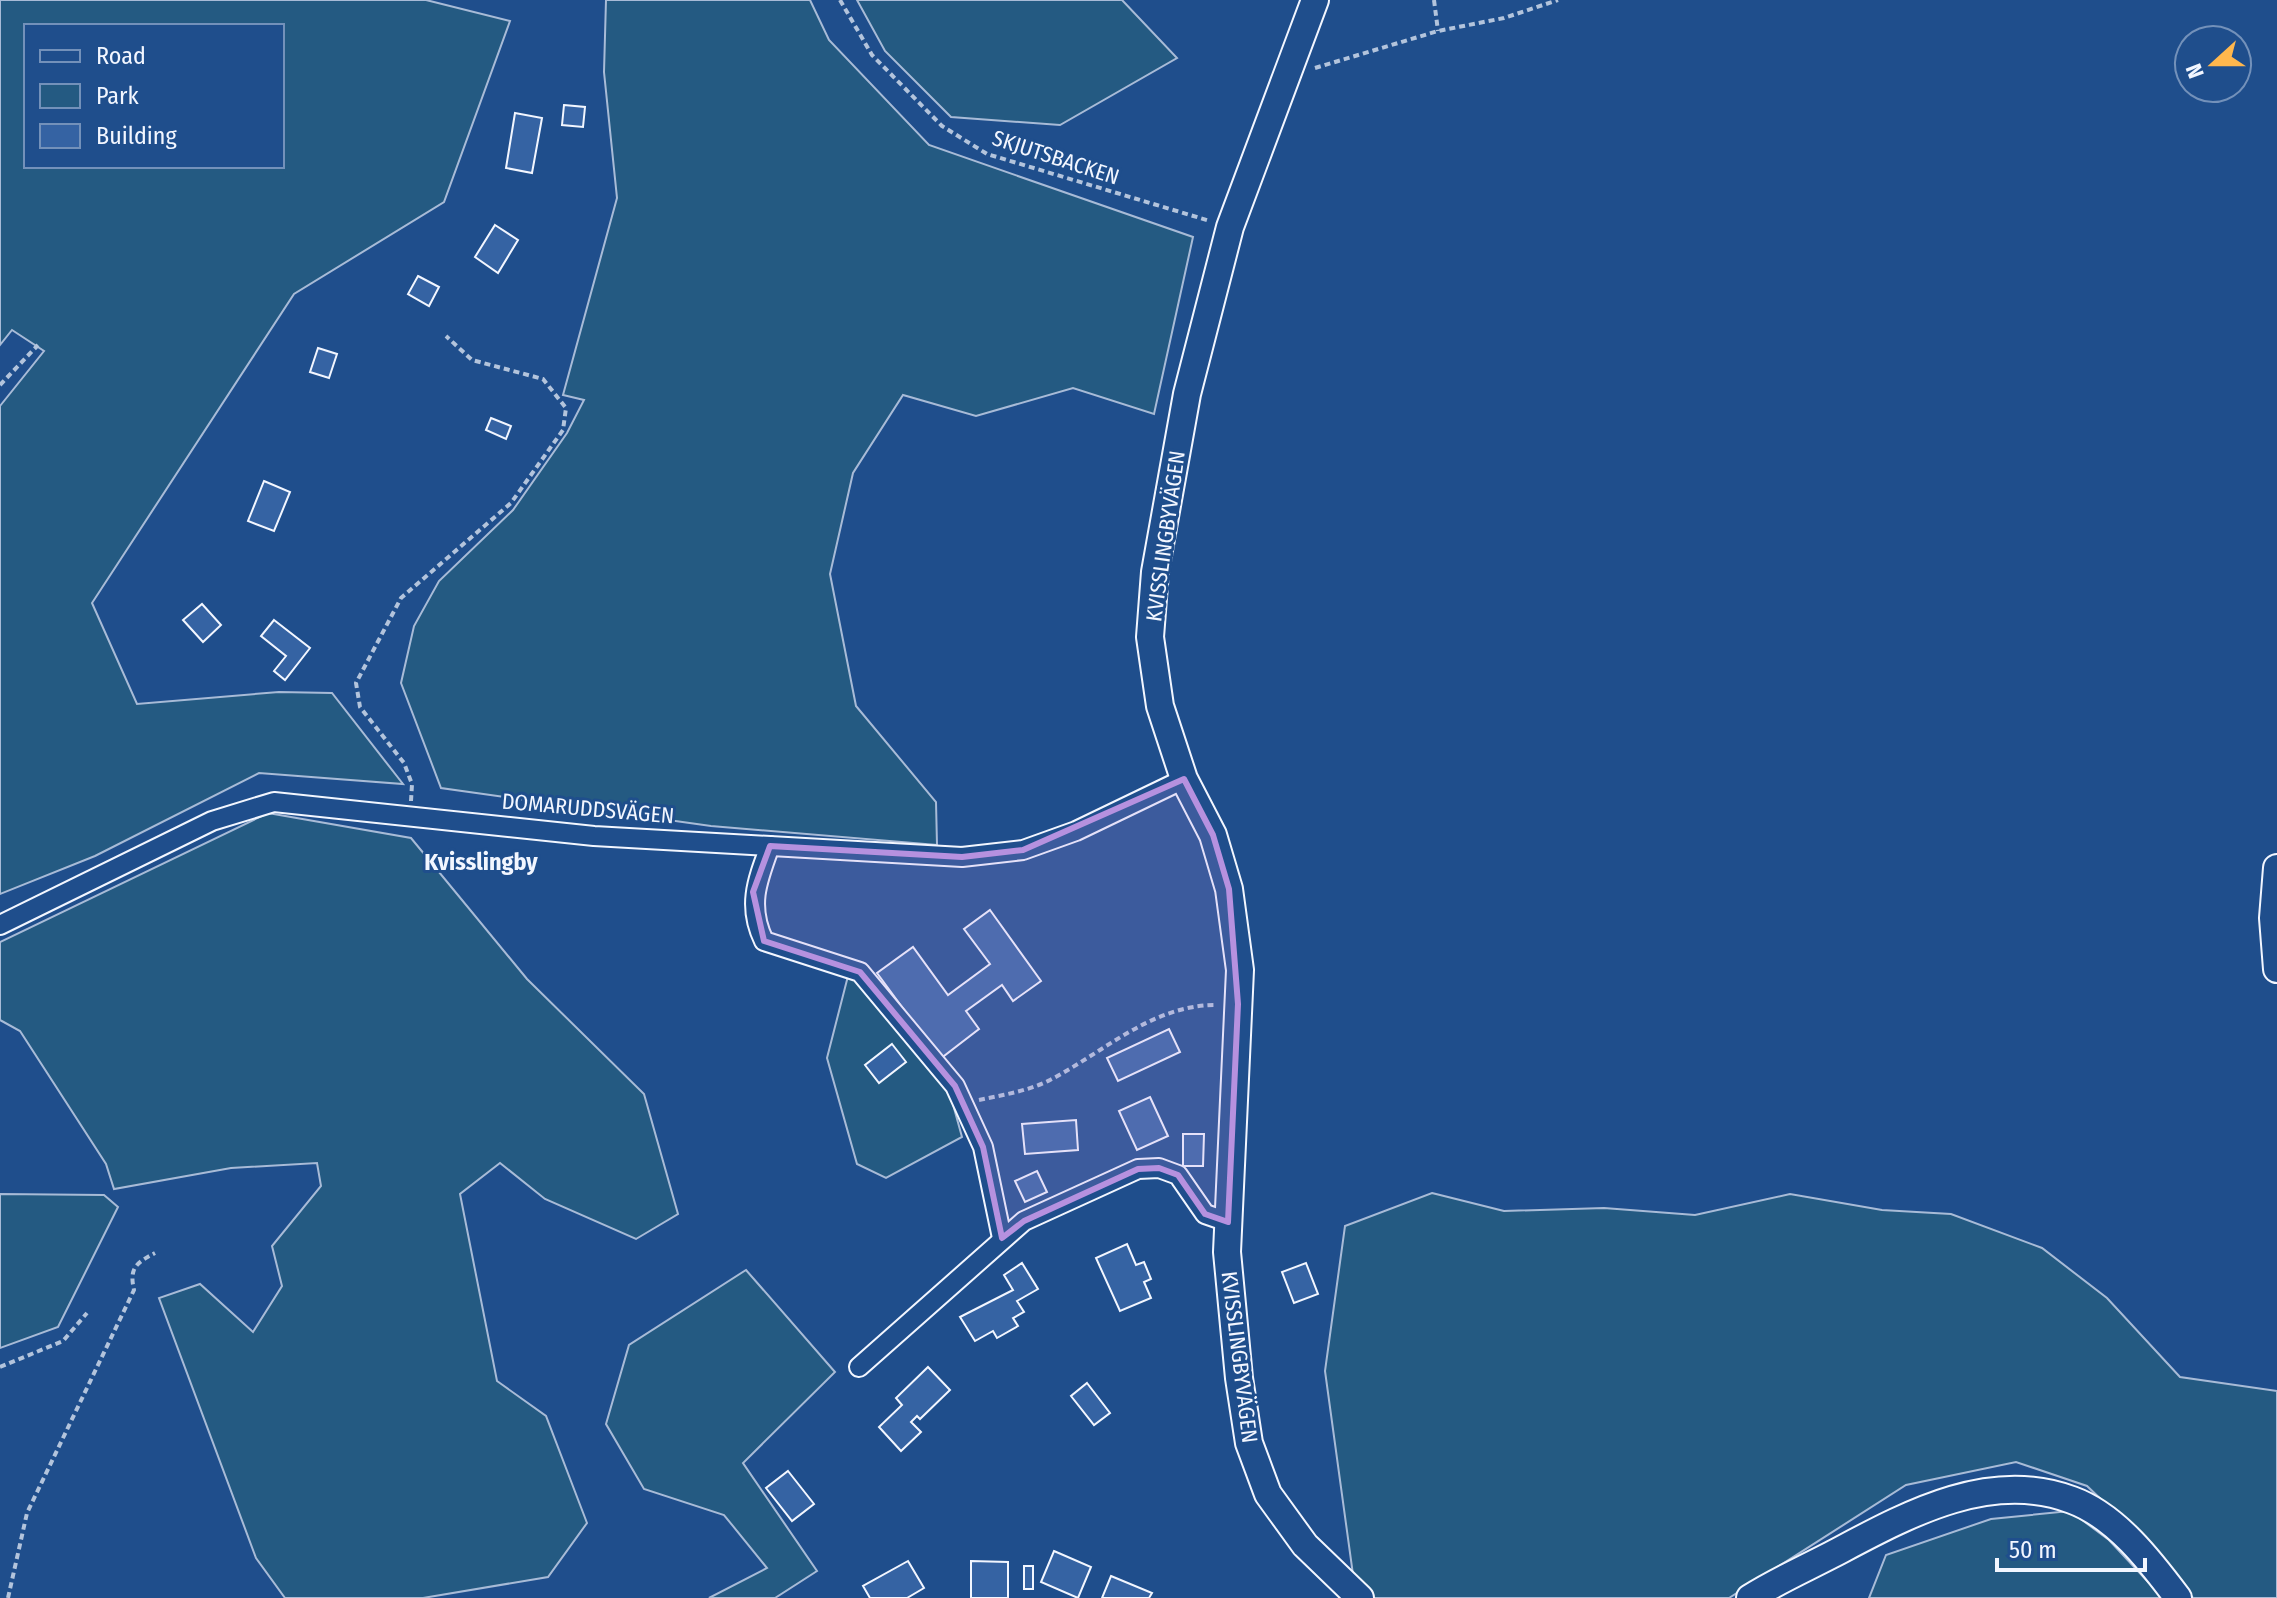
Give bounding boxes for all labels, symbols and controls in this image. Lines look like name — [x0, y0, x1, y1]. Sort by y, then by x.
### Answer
legend — [24, 24, 284, 168]
north arrow — [2173, 24, 2253, 104]
text: Road — [96, 42, 146, 70]
text: N — [2180, 60, 2210, 82]
text: Park — [96, 82, 139, 110]
text: Building — [96, 122, 178, 150]
street label: SKJUTSBACKEN — [989, 124, 1123, 191]
street label: KVISSLINGBYVÄGEN — [1140, 449, 1191, 623]
street label: DOMARUDDSVÄGEN — [501, 788, 675, 829]
district label: Kvisslingby — [424, 848, 538, 876]
street label: KVISSLINGBYVÄGEN — [1216, 1270, 1263, 1444]
scale bar — [1997, 1522, 2145, 1572]
text: 50 m — [2009, 1536, 2057, 1564]

